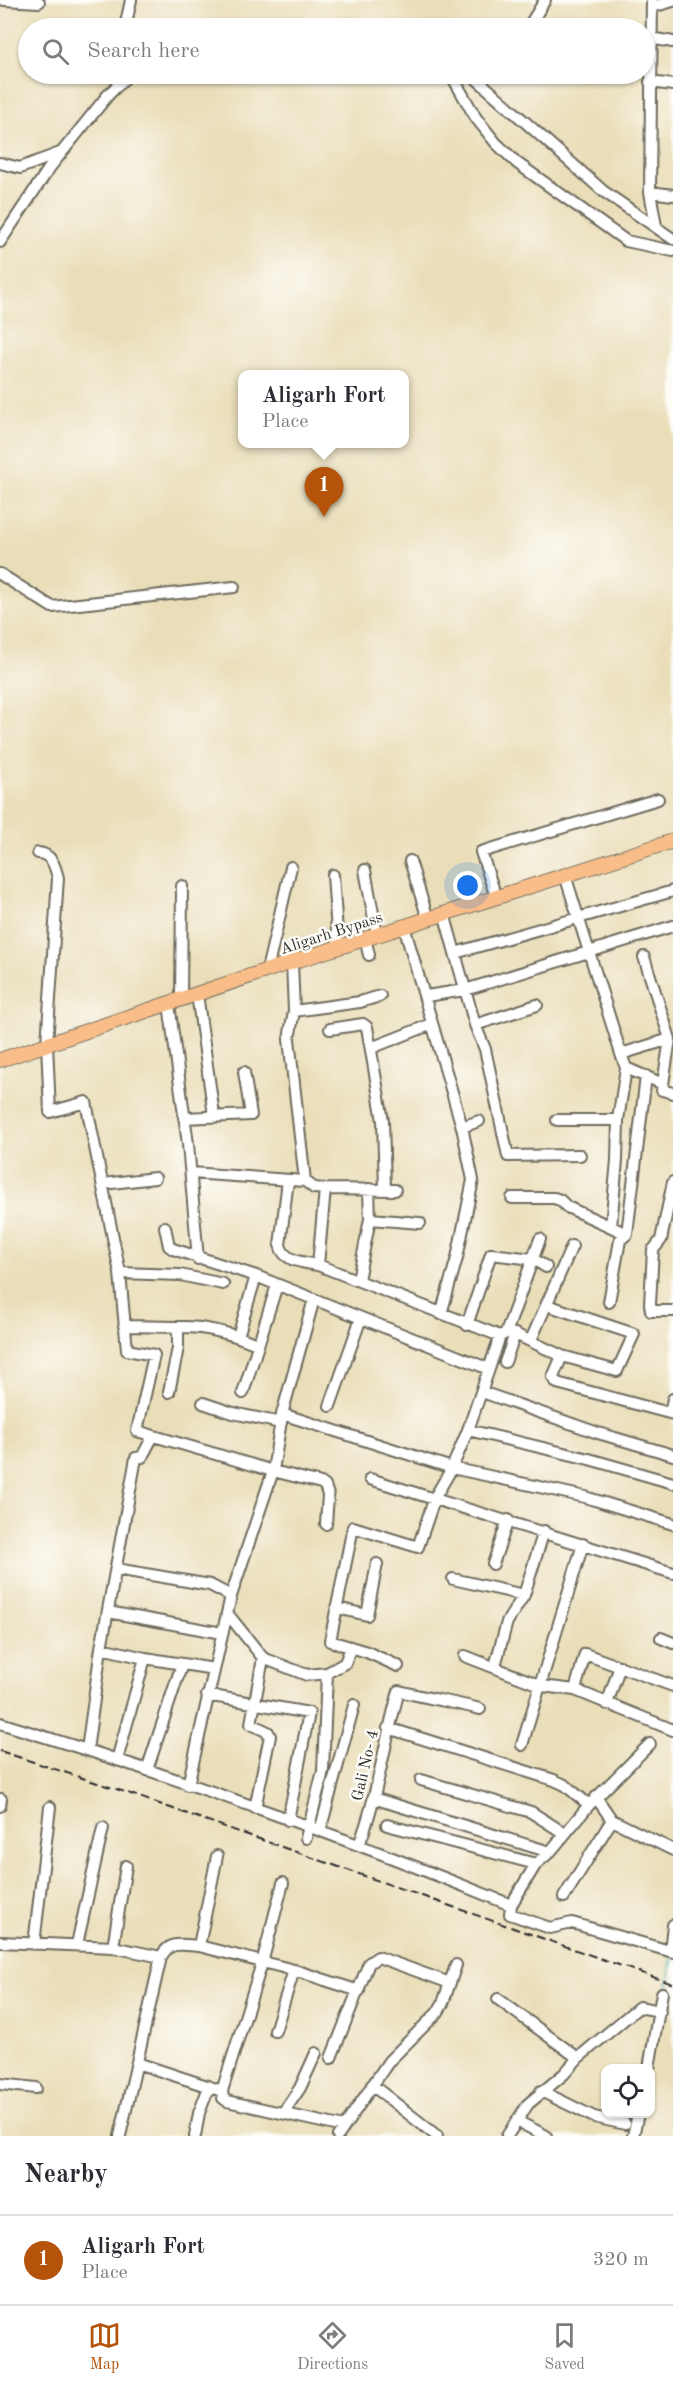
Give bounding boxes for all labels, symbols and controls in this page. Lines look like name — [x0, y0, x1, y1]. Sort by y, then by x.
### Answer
search box — [18, 18, 655, 84]
icon: search — [39, 35, 72, 68]
text: Search here — [87, 40, 200, 62]
popup — [238, 370, 409, 448]
text: Aligarh Fort — [262, 385, 385, 407]
text: Place — [262, 412, 308, 432]
pin: 1 — [304, 468, 344, 517]
your location — [453, 871, 482, 900]
street label: Aligarh Bypass — [278, 910, 385, 958]
street label: Gali No- 4 — [350, 1728, 382, 1803]
map controls — [601, 2064, 655, 2118]
button: locate — [601, 2064, 655, 2118]
text: Nearby — [24, 2162, 108, 2188]
text: Aligarh Fort — [81, 2236, 205, 2258]
text: 1 — [38, 2250, 49, 2270]
text: 320 m — [593, 2250, 649, 2270]
text: Place — [81, 2263, 128, 2283]
tab: Map — [88, 2319, 121, 2375]
tab: Directions — [297, 2319, 368, 2375]
tab: Saved — [544, 2319, 585, 2375]

